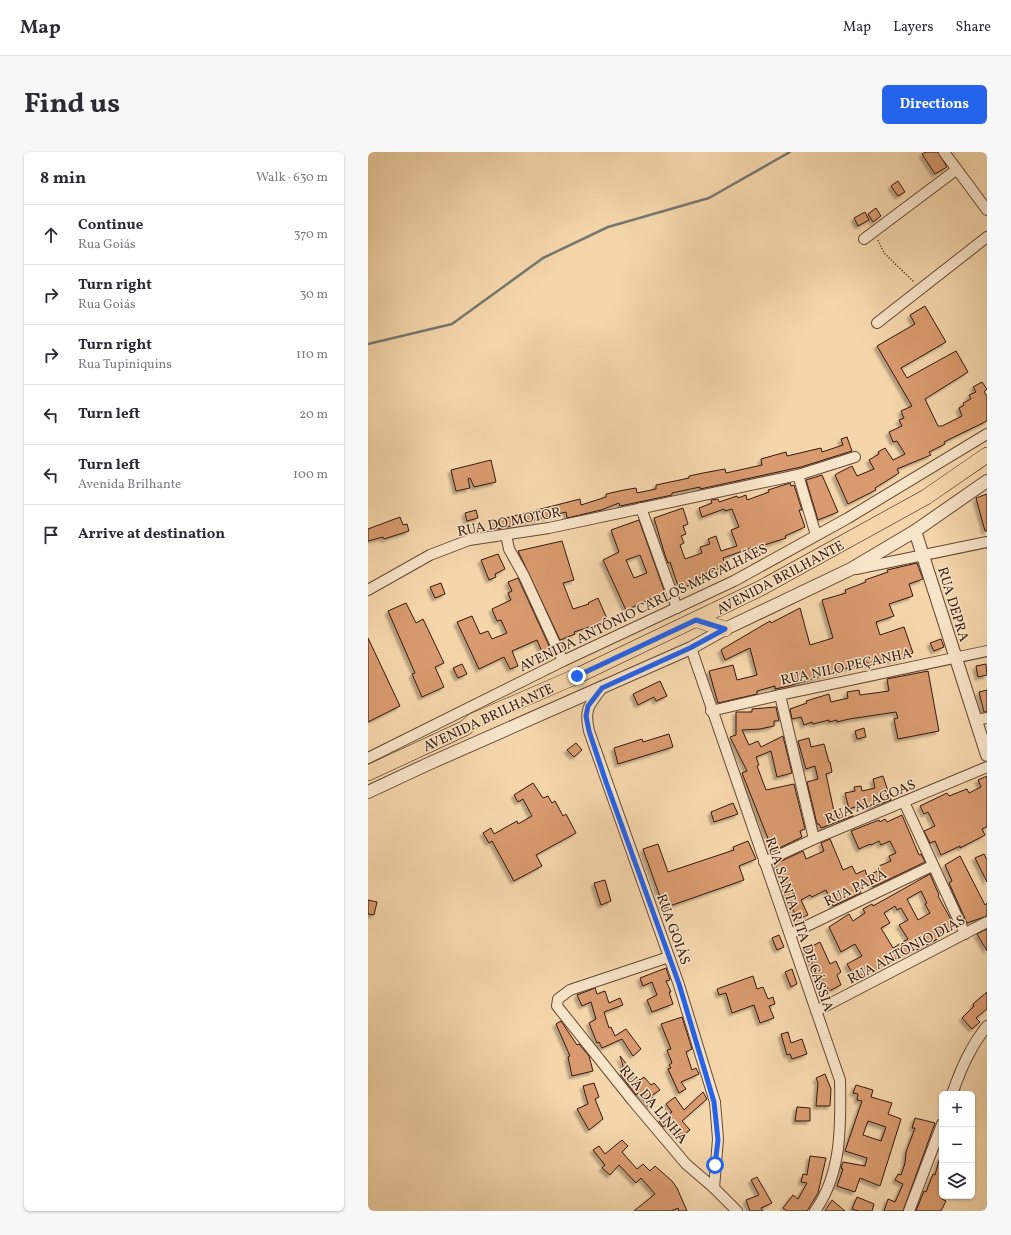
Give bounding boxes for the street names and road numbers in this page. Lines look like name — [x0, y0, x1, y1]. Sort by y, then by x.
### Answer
street label: RUA DO MOTOR — [456, 503, 563, 542]
street label: AVENIDA BRILHANTE — [714, 537, 848, 620]
street label: AVENIDA ANTÔNIO CARLOS MAGALHÃES — [516, 540, 771, 677]
street label: RUA DEPRA — [932, 565, 973, 644]
street label: RUA NILO PEÇANHA — [779, 644, 914, 691]
street label: AVENIDA BRILHANTE — [420, 680, 557, 757]
street label: RUA ALAGOAS — [822, 776, 919, 829]
street label: RUA SANTA RITA DE CÁSSIA — [760, 835, 837, 1014]
street label: RUA PARÁ — [821, 865, 890, 912]
street label: RUA GOIÁS — [651, 891, 694, 968]
street label: RUA ANTÔNIO DIAS — [844, 911, 969, 989]
street label: RUA DA LINHA — [614, 1062, 691, 1148]

